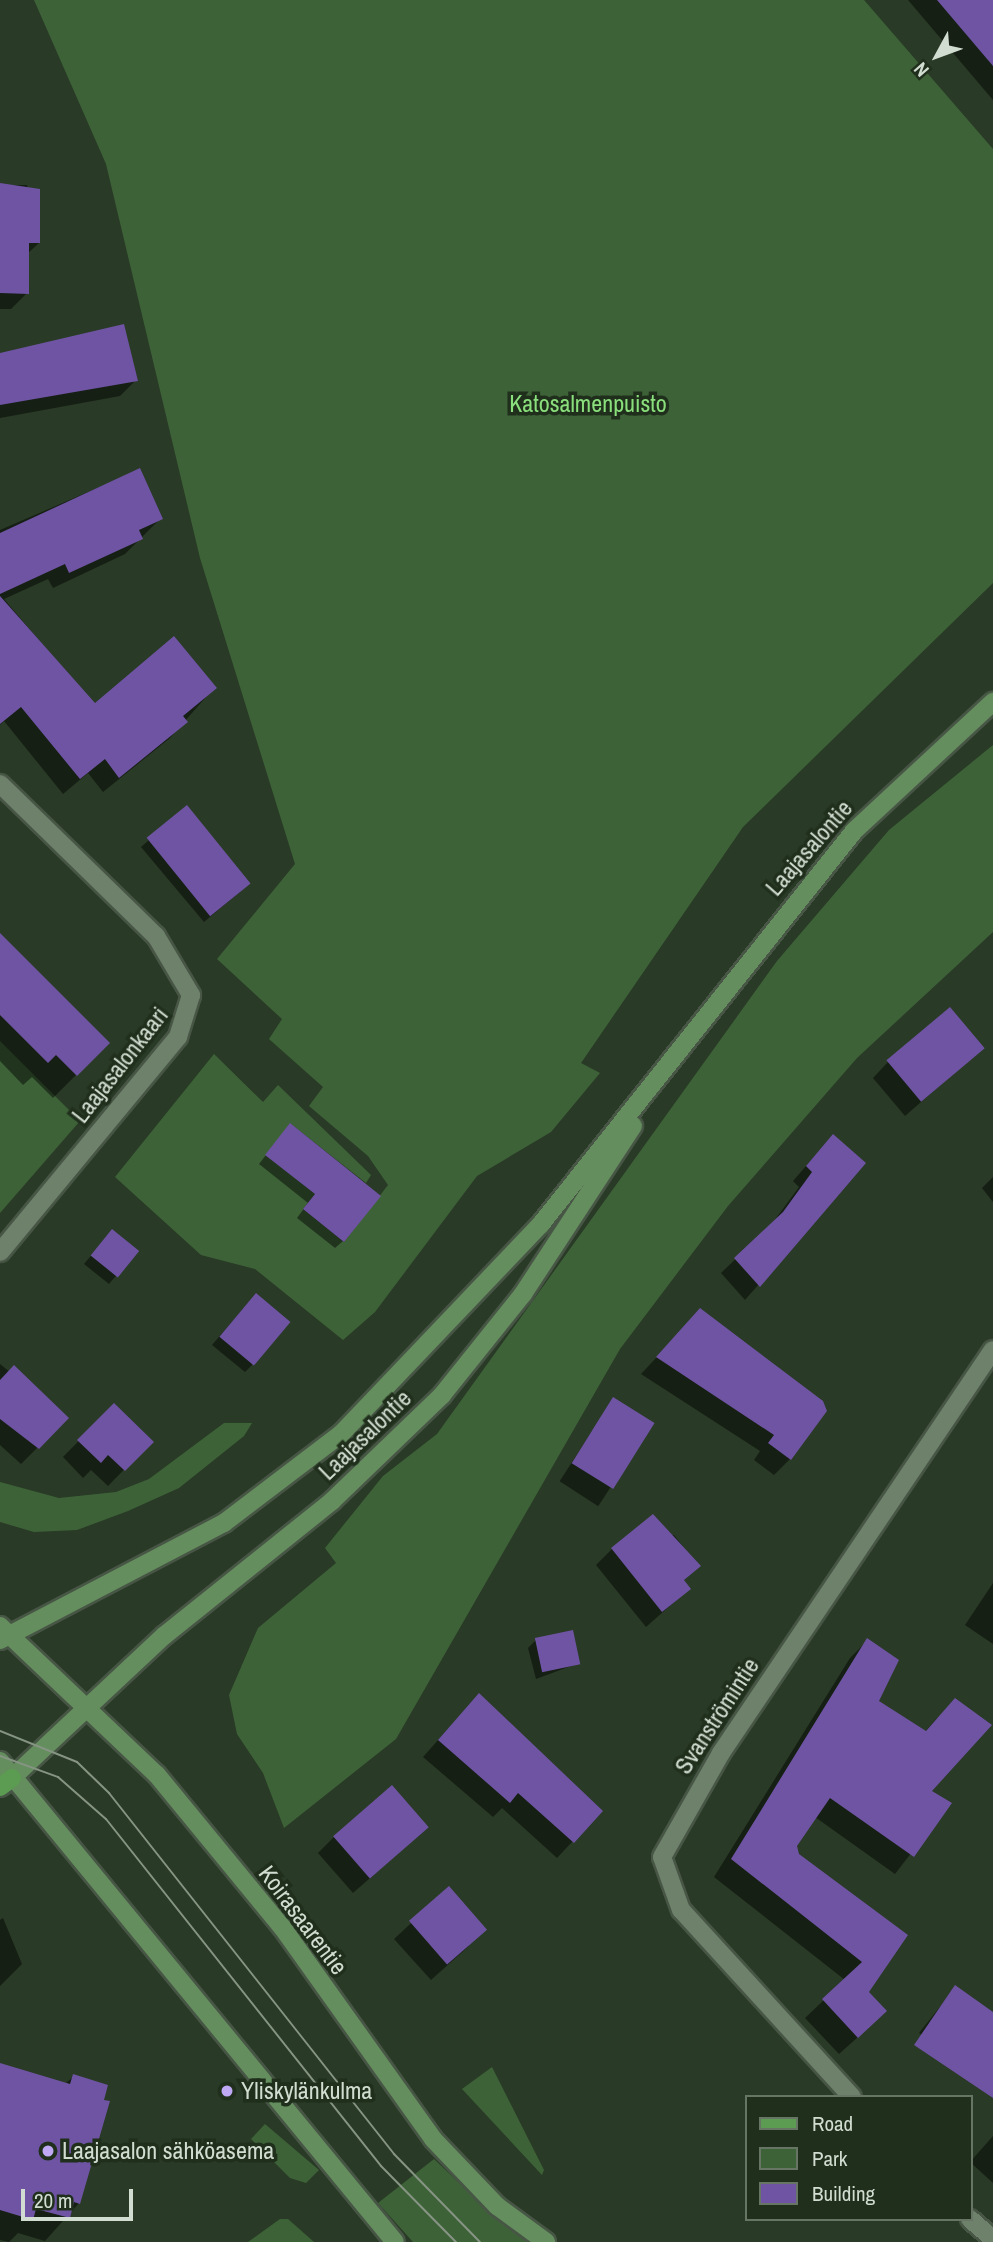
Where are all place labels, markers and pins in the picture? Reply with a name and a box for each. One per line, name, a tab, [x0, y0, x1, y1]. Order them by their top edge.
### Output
place label: Yliskylänkulma	[241, 2077, 372, 2105]
marker: Yliskylänkulma	[219, 2083, 235, 2099]
place label: Laajasalon sähköasema	[62, 2137, 274, 2165]
marker: Laajasalon sähköasema	[40, 2143, 56, 2159]

